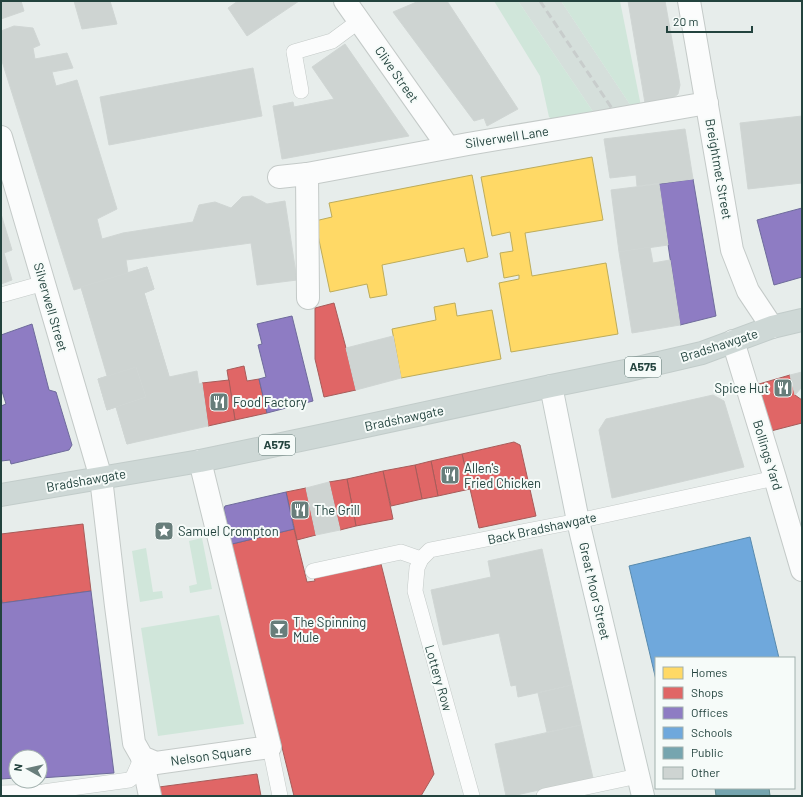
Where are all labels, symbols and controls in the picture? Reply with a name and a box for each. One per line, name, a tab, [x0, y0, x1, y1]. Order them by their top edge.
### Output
scale bar	[667, 8, 752, 34]
text: 20 m	[673, 14, 699, 28]
street label: Clive Street	[372, 43, 422, 105]
street label: Breightmet Street	[702, 117, 736, 221]
street label: Silverwell Lane	[464, 122, 550, 152]
street label: Silverwell Street	[31, 261, 71, 353]
street label: Bradshawgate	[678, 325, 760, 365]
road number: A575	[625, 357, 661, 377]
restaurant icon: Spice Hut	[772, 377, 794, 399]
place label: Spice Hut	[714, 380, 769, 396]
restaurant icon: Food Factory	[208, 391, 230, 413]
place label: Food Factory	[233, 394, 307, 410]
street label: Bradshawgate	[363, 402, 445, 434]
street label: Bollings Yard	[750, 418, 786, 492]
road number: A575	[259, 435, 295, 455]
place label: Allen's Fried Chicken	[464, 460, 541, 491]
restaurant icon: Allen's Fried Chicken	[439, 464, 461, 486]
street label: Bradshawgate	[45, 465, 127, 495]
restaurant icon: The Grill	[289, 499, 311, 521]
place label: The Grill	[314, 502, 360, 518]
street label: Back Bradshawgate	[486, 509, 598, 547]
place icon: Samuel Crompton	[153, 520, 175, 542]
place label: Samuel Crompton	[178, 523, 279, 539]
street label: Great Moor Street	[576, 541, 614, 641]
place label: The Spinning Mule	[293, 614, 366, 645]
bar icon: The Spinning Mule	[268, 618, 290, 640]
street label: Lottery Row	[422, 643, 456, 713]
legend	[655, 657, 795, 789]
text: Homes	[691, 665, 728, 679]
text: Shops	[691, 685, 724, 699]
text: Offices	[691, 705, 728, 719]
text: Schools	[691, 725, 732, 739]
street label: Nelson Square	[169, 741, 253, 769]
text: Public	[691, 745, 723, 759]
north arrow	[8, 749, 48, 789]
text: N	[11, 763, 25, 772]
text: Other	[691, 765, 721, 779]

